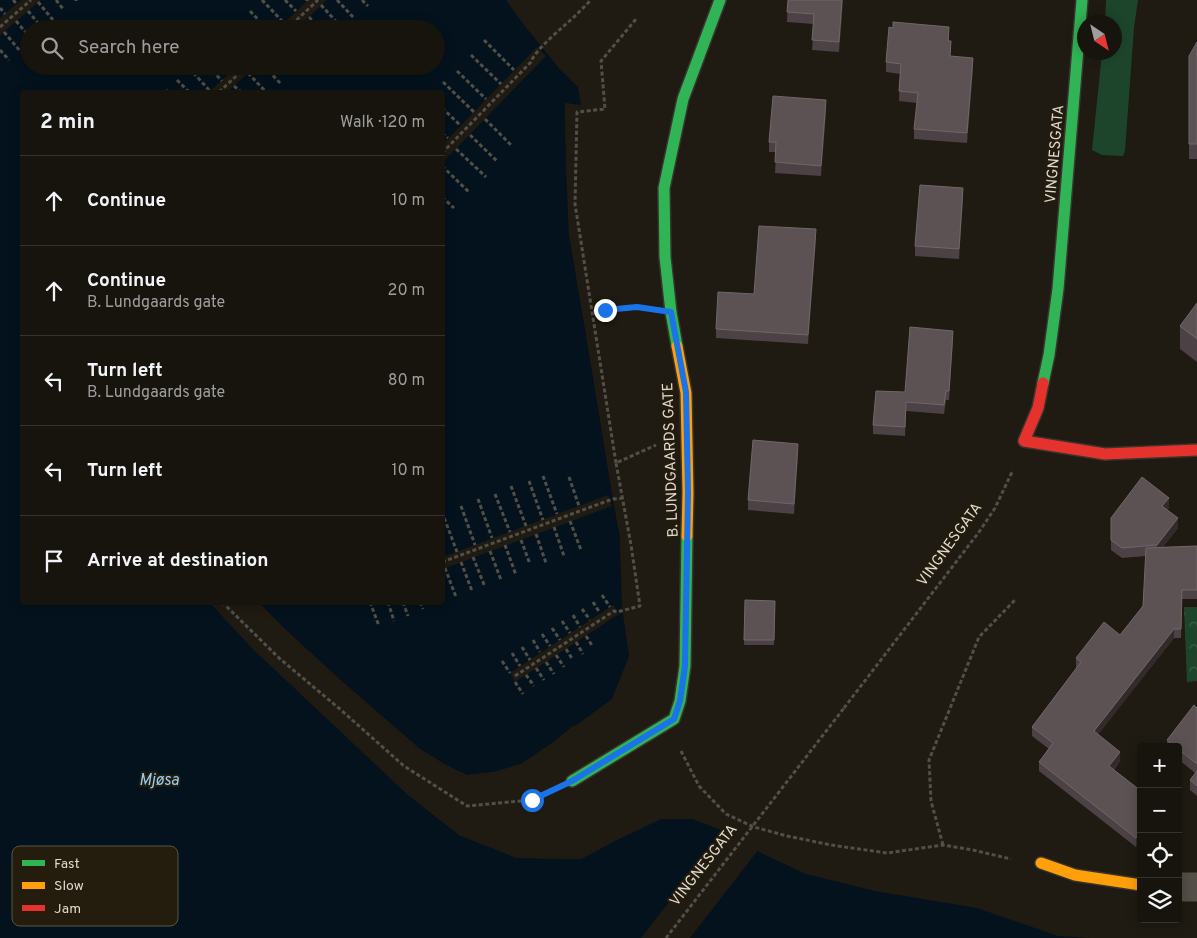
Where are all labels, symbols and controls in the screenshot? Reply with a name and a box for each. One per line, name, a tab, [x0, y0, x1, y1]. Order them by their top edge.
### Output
north arrow	[1077, 15, 1122, 60]
search box	[20, 20, 445, 75]
icon: search	[38, 34, 66, 62]
text: Search here	[78, 36, 180, 60]
street label: VINGNESGATA	[1042, 104, 1069, 204]
text: 2 min	[40, 109, 95, 136]
text: Walk · 120 m	[340, 113, 425, 133]
icon: ahead	[40, 187, 68, 215]
text: Continue	[87, 189, 166, 213]
text: 10 m	[391, 191, 425, 211]
text: Continue	[87, 269, 166, 293]
icon: ahead	[40, 277, 68, 305]
text: 20 m	[388, 281, 425, 301]
text: B. Lundgaards gate	[87, 293, 225, 313]
route end	[594, 299, 617, 322]
text: Turn left	[87, 359, 163, 383]
icon: left	[40, 367, 68, 395]
text: 80 m	[388, 371, 425, 391]
street label: B. LUNDGAARDS GATE	[659, 382, 684, 538]
text: B. Lundgaards gate	[87, 383, 225, 403]
icon: left	[40, 457, 68, 485]
text: Turn left	[87, 459, 163, 483]
text: 10 m	[391, 461, 425, 481]
street label: VINGNESGATA	[913, 499, 987, 590]
icon: arrive	[40, 547, 68, 575]
text: Arrive at destination	[87, 549, 268, 573]
map controls	[1137, 743, 1182, 923]
button: +	[1137, 743, 1182, 788]
water label: Mjøsa	[139, 771, 180, 791]
button: −	[1137, 788, 1182, 833]
route start	[521, 789, 544, 812]
street label: VINGNESGATA	[666, 821, 742, 911]
button: locate	[1137, 833, 1182, 878]
legend	[12, 846, 178, 926]
text: Fast	[54, 856, 80, 873]
text: Slow	[54, 878, 84, 895]
button: layers	[1137, 878, 1182, 923]
text: Jam	[54, 901, 81, 918]

